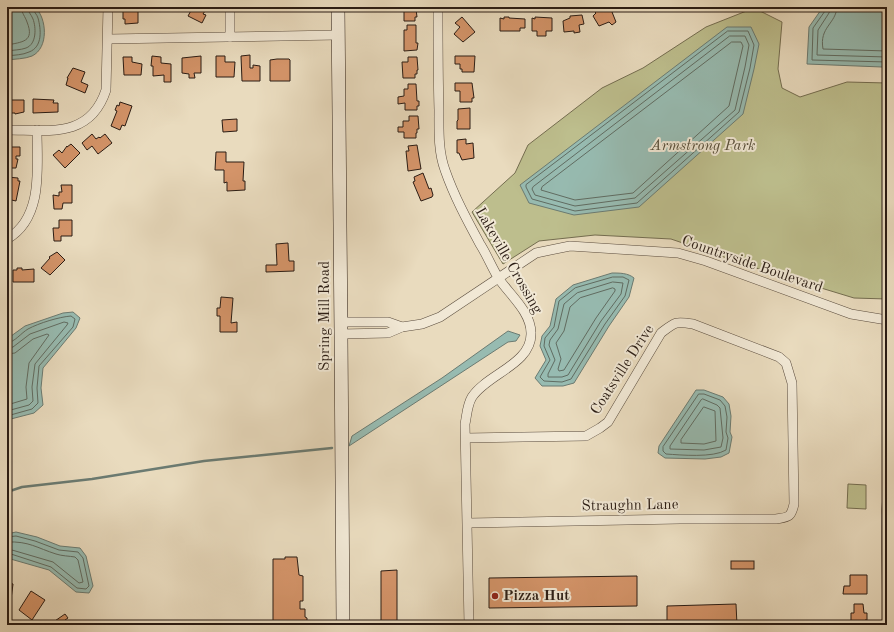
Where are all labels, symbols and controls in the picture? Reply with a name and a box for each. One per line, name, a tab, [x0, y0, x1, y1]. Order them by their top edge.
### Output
park label: Armstrong Park	[650, 139, 755, 154]
street label: Lakeville Crossing	[471, 205, 545, 317]
street label: Countryside Boulevard	[680, 234, 825, 296]
street label: Spring Mill Road	[318, 261, 333, 371]
street label: Coatsville Drive	[588, 322, 658, 418]
street label: Straughn Lane	[581, 498, 679, 514]
place label: Pizza Hut	[503, 589, 570, 604]
marker: Pizza Hut	[490, 591, 500, 601]

